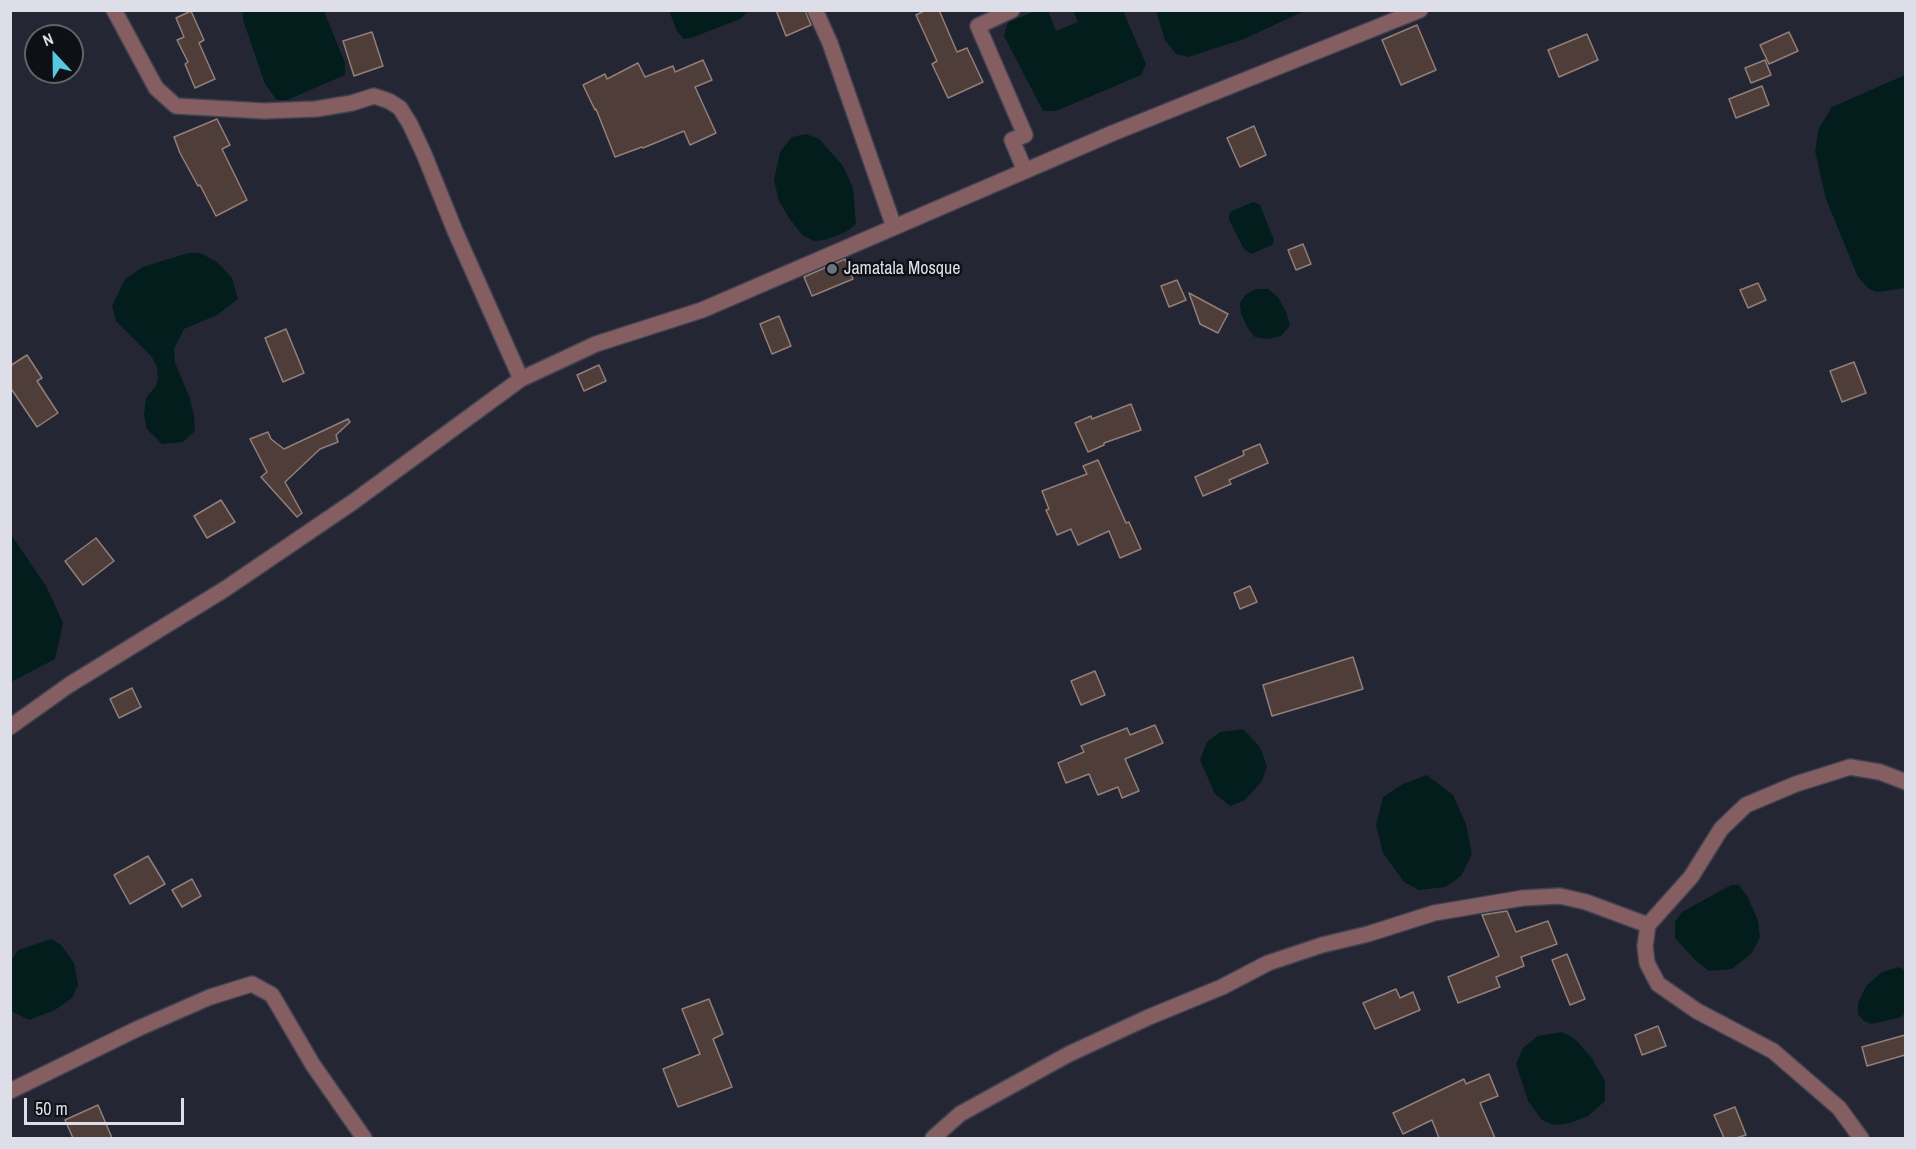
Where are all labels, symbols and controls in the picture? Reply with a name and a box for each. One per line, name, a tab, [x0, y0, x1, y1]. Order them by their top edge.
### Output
north arrow	[24, 24, 84, 84]
text: N	[39, 27, 57, 51]
place label: Jamatala Mosque	[844, 258, 960, 280]
marker: Jamatala Mosque	[825, 262, 839, 276]
scale bar	[27, 1086, 188, 1124]
text: 50 m	[35, 1096, 68, 1121]

